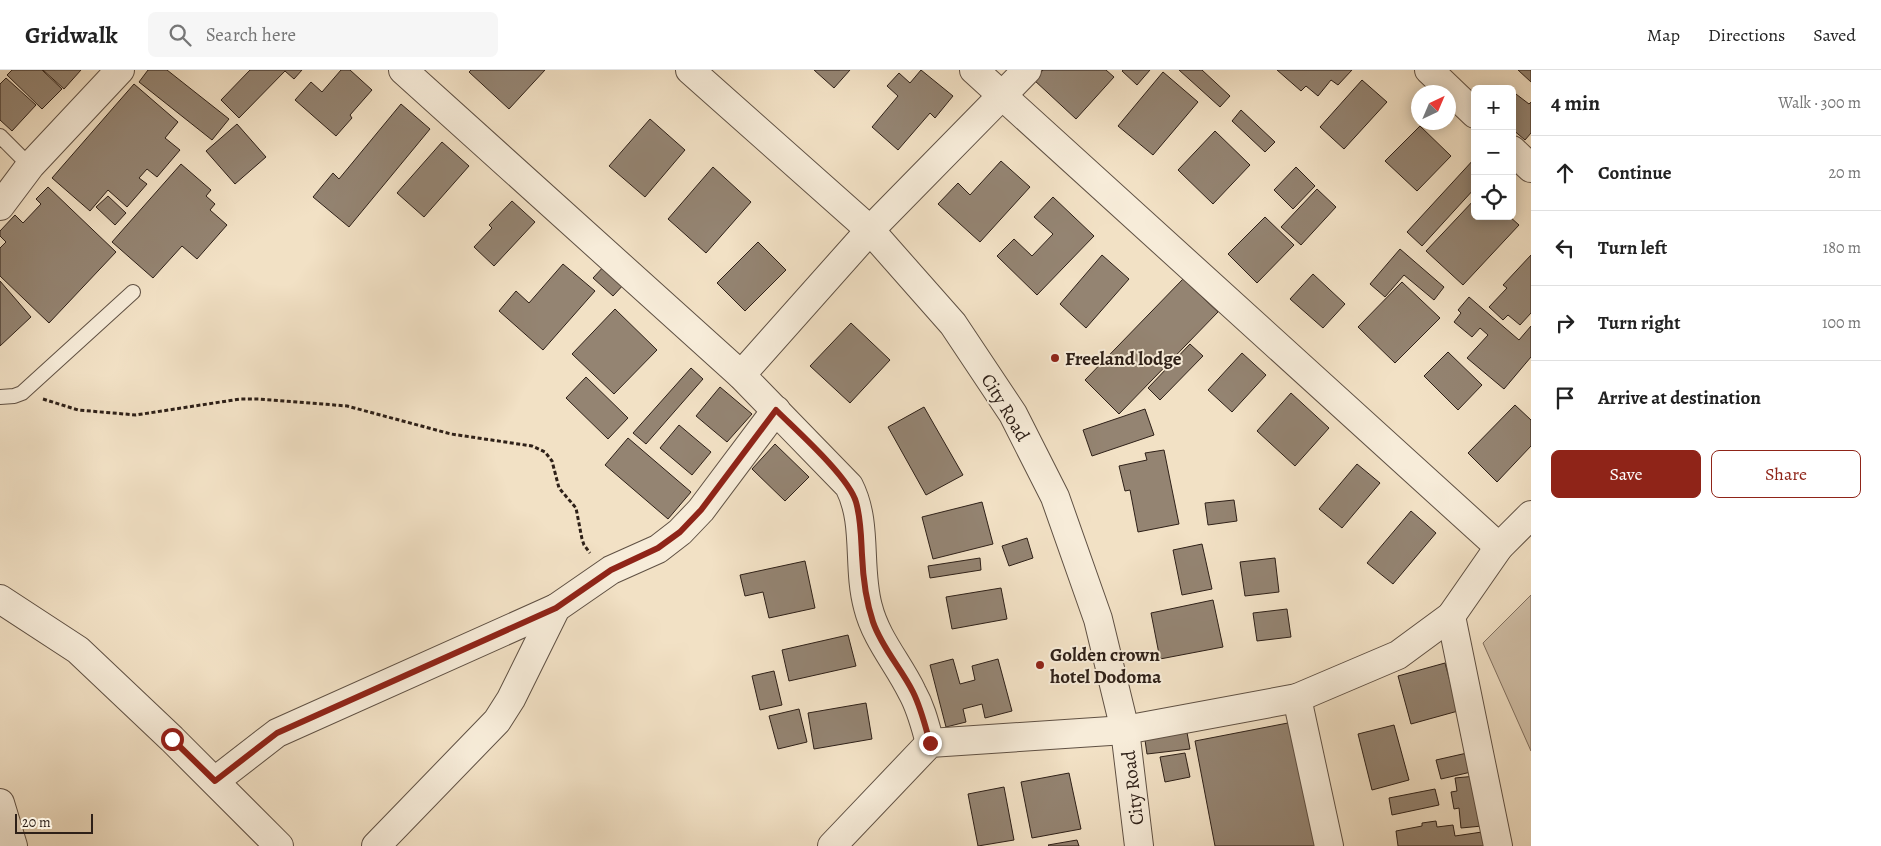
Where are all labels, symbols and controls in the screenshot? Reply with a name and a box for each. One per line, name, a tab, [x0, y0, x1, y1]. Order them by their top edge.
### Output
search box	[148, 12, 498, 57]
text: Gridwalk	[25, 19, 118, 51]
icon: search	[166, 21, 194, 49]
text: Search here	[206, 22, 296, 48]
text: Map	[1647, 23, 1680, 47]
text: Directions	[1708, 23, 1785, 47]
text: Saved	[1813, 23, 1856, 47]
north arrow	[1411, 85, 1456, 130]
map controls	[1471, 85, 1516, 220]
button: +	[1471, 85, 1516, 130]
text: 4 min	[1551, 89, 1600, 117]
text: Walk · 300 m	[1778, 92, 1861, 114]
button: −	[1471, 130, 1516, 175]
icon: ahead	[1551, 159, 1579, 187]
text: Continue	[1598, 160, 1672, 186]
text: 20 m	[1828, 162, 1861, 184]
button: locate	[1471, 175, 1516, 220]
icon: left	[1551, 234, 1579, 262]
text: Turn left	[1598, 235, 1667, 261]
text: 180 m	[1823, 237, 1861, 259]
icon: right	[1551, 309, 1579, 337]
text: Turn right	[1598, 310, 1680, 336]
text: 100 m	[1822, 312, 1861, 334]
place label: Freeland lodge	[1065, 346, 1182, 372]
marker: Freeland lodge	[1049, 352, 1061, 364]
street label: City Road	[975, 369, 1036, 447]
icon: arrive	[1551, 384, 1579, 412]
text: Arrive at destination	[1598, 385, 1761, 411]
button: Save	[1551, 450, 1701, 498]
button: Share	[1711, 450, 1861, 498]
place label: Golden crown hotel Dodoma	[1050, 642, 1162, 690]
marker: Golden crown hotel Dodoma	[1034, 659, 1046, 671]
route start	[161, 728, 184, 751]
route end	[919, 732, 942, 755]
street label: City Road	[1115, 748, 1150, 827]
scale bar	[15, 811, 92, 834]
text: 20 m	[22, 813, 51, 832]

